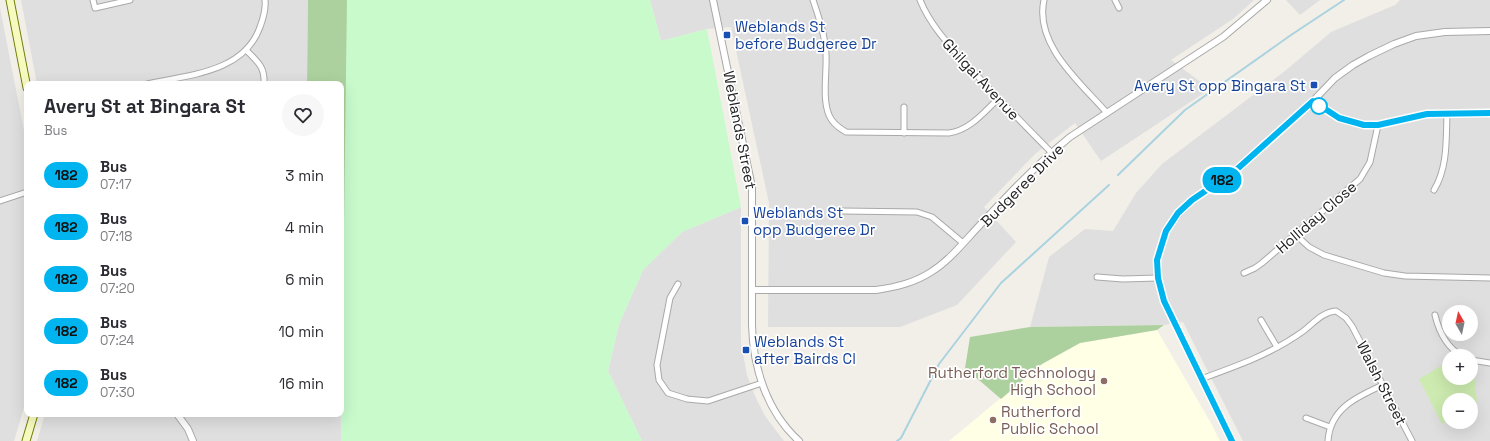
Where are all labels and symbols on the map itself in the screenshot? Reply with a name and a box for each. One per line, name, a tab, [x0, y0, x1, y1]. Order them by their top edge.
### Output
place label: Weblands St before Budgeree Dr	[735, 17, 877, 53]
marker: Weblands St before Budgeree Dr	[722, 30, 732, 40]
street label: Ghilgai Avenue	[938, 34, 1024, 124]
street label: Weblands Street	[719, 69, 761, 191]
place label: Avery St opp Bingara St	[1134, 76, 1306, 95]
marker: Avery St opp Bingara St	[1309, 80, 1319, 90]
unlabelled marker	[1310, 97, 1328, 115]
street label: Budgeree Drive	[976, 139, 1068, 231]
line badge: 182	[1199, 167, 1245, 193]
street label: Holliday Close	[1272, 177, 1360, 257]
place label: Weblands St opp Budgeree Dr	[753, 203, 876, 239]
marker: Weblands St opp Budgeree Dr	[740, 216, 750, 226]
north arrow	[1442, 305, 1478, 341]
place label: Weblands St after Bairds Cl	[754, 332, 856, 368]
street label: Walsh Street	[1353, 338, 1411, 428]
marker: Weblands St after Bairds Cl	[741, 345, 751, 355]
place label: Rutherford Technology High School	[928, 363, 1096, 399]
marker: Rutherford Technology High School	[1099, 376, 1109, 386]
place label: Rutherford Public School	[1001, 402, 1099, 438]
marker: Rutherford Public School	[988, 415, 998, 425]

